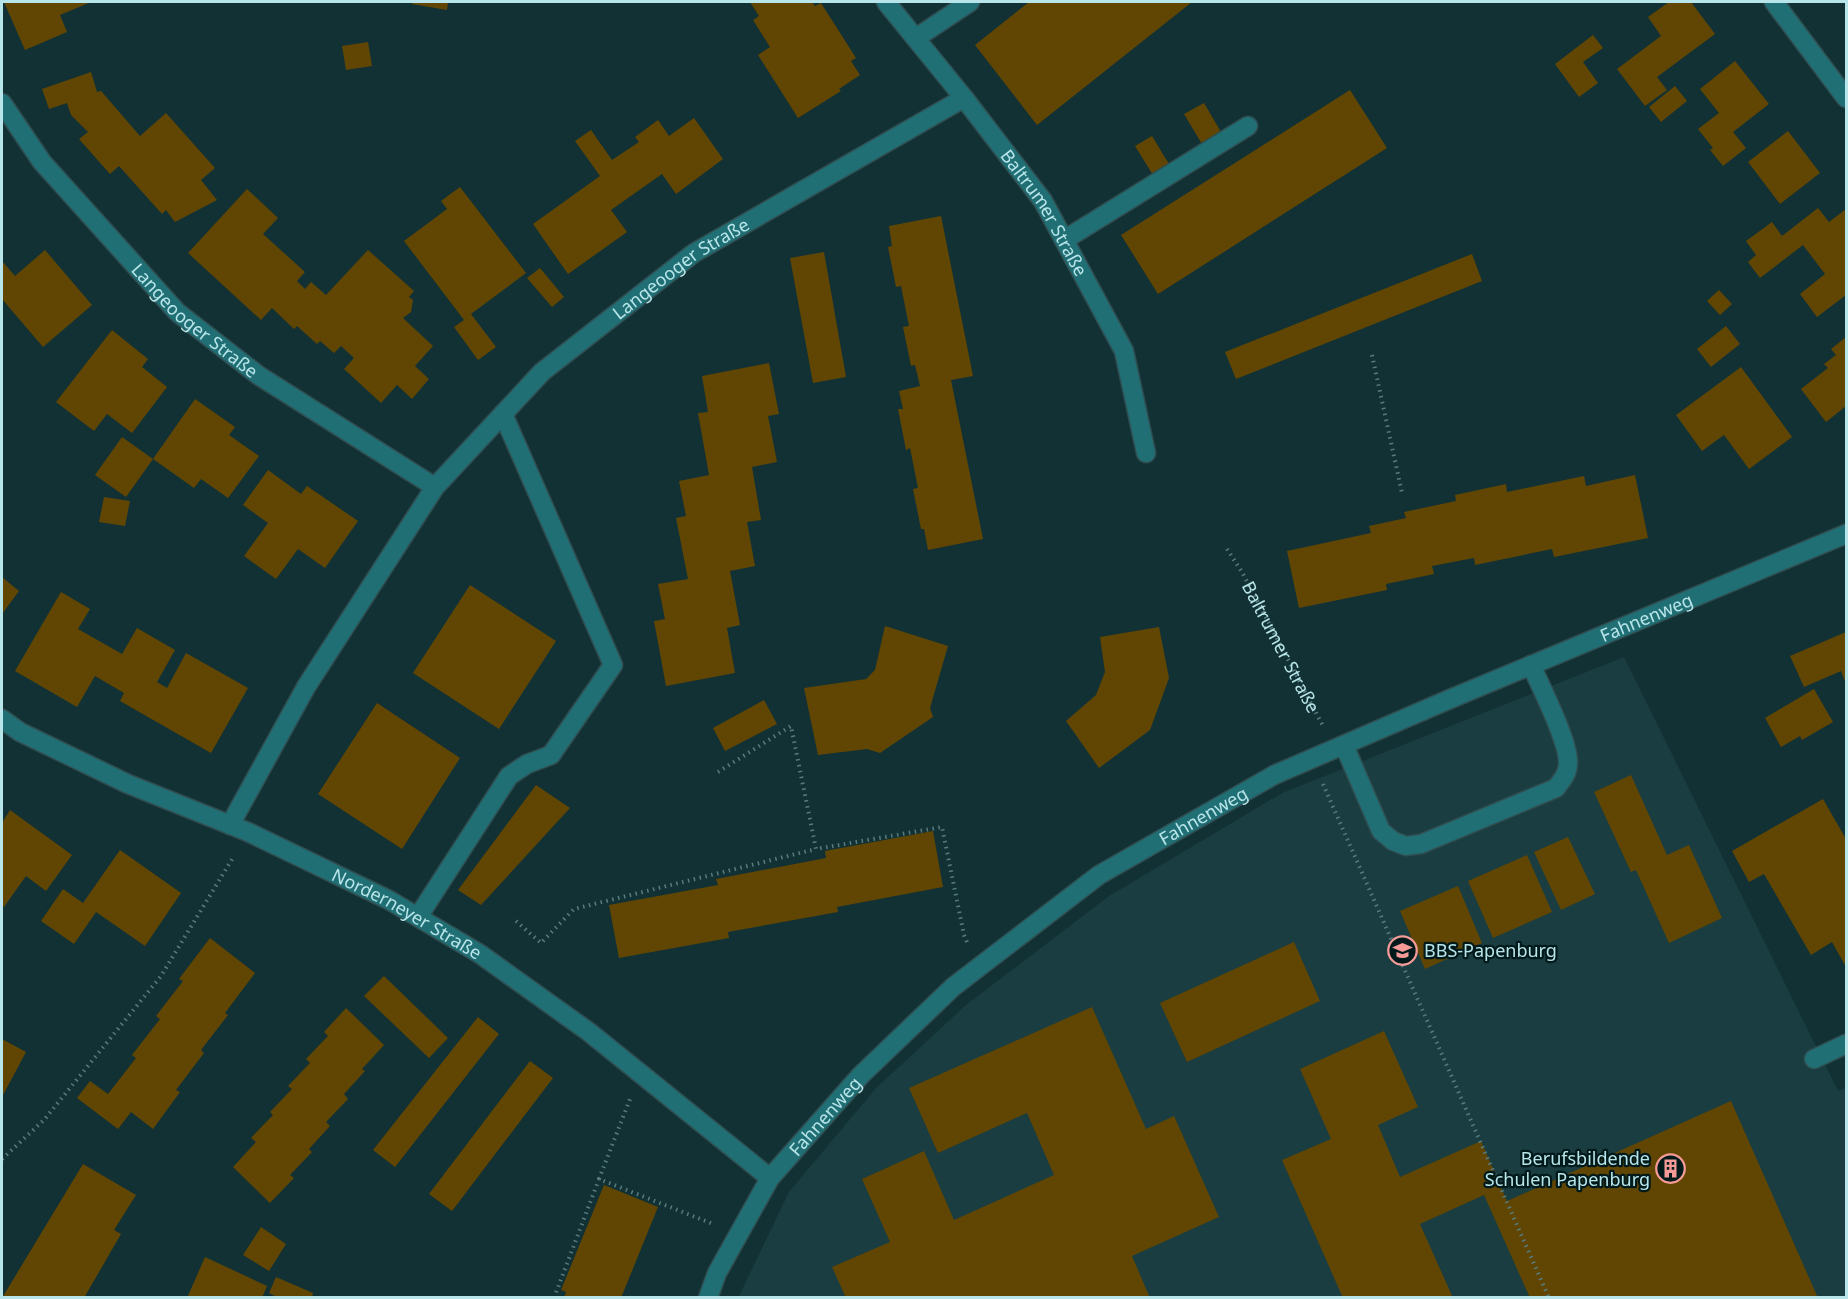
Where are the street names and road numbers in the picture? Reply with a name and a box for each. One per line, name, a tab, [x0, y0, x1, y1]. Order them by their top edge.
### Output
street label: Baltrumer Straße	[996, 144, 1093, 280]
street label: Langeooger Straße	[607, 212, 753, 325]
street label: Langeooger Straße	[127, 258, 263, 383]
street label: Baltrumer Straße	[1237, 577, 1326, 717]
street label: Fahnenweg	[1596, 587, 1696, 647]
street label: Fahnenweg	[1154, 781, 1252, 850]
street label: Norderneyer Straße	[328, 862, 486, 964]
street label: Fahnenweg	[783, 1071, 866, 1161]

